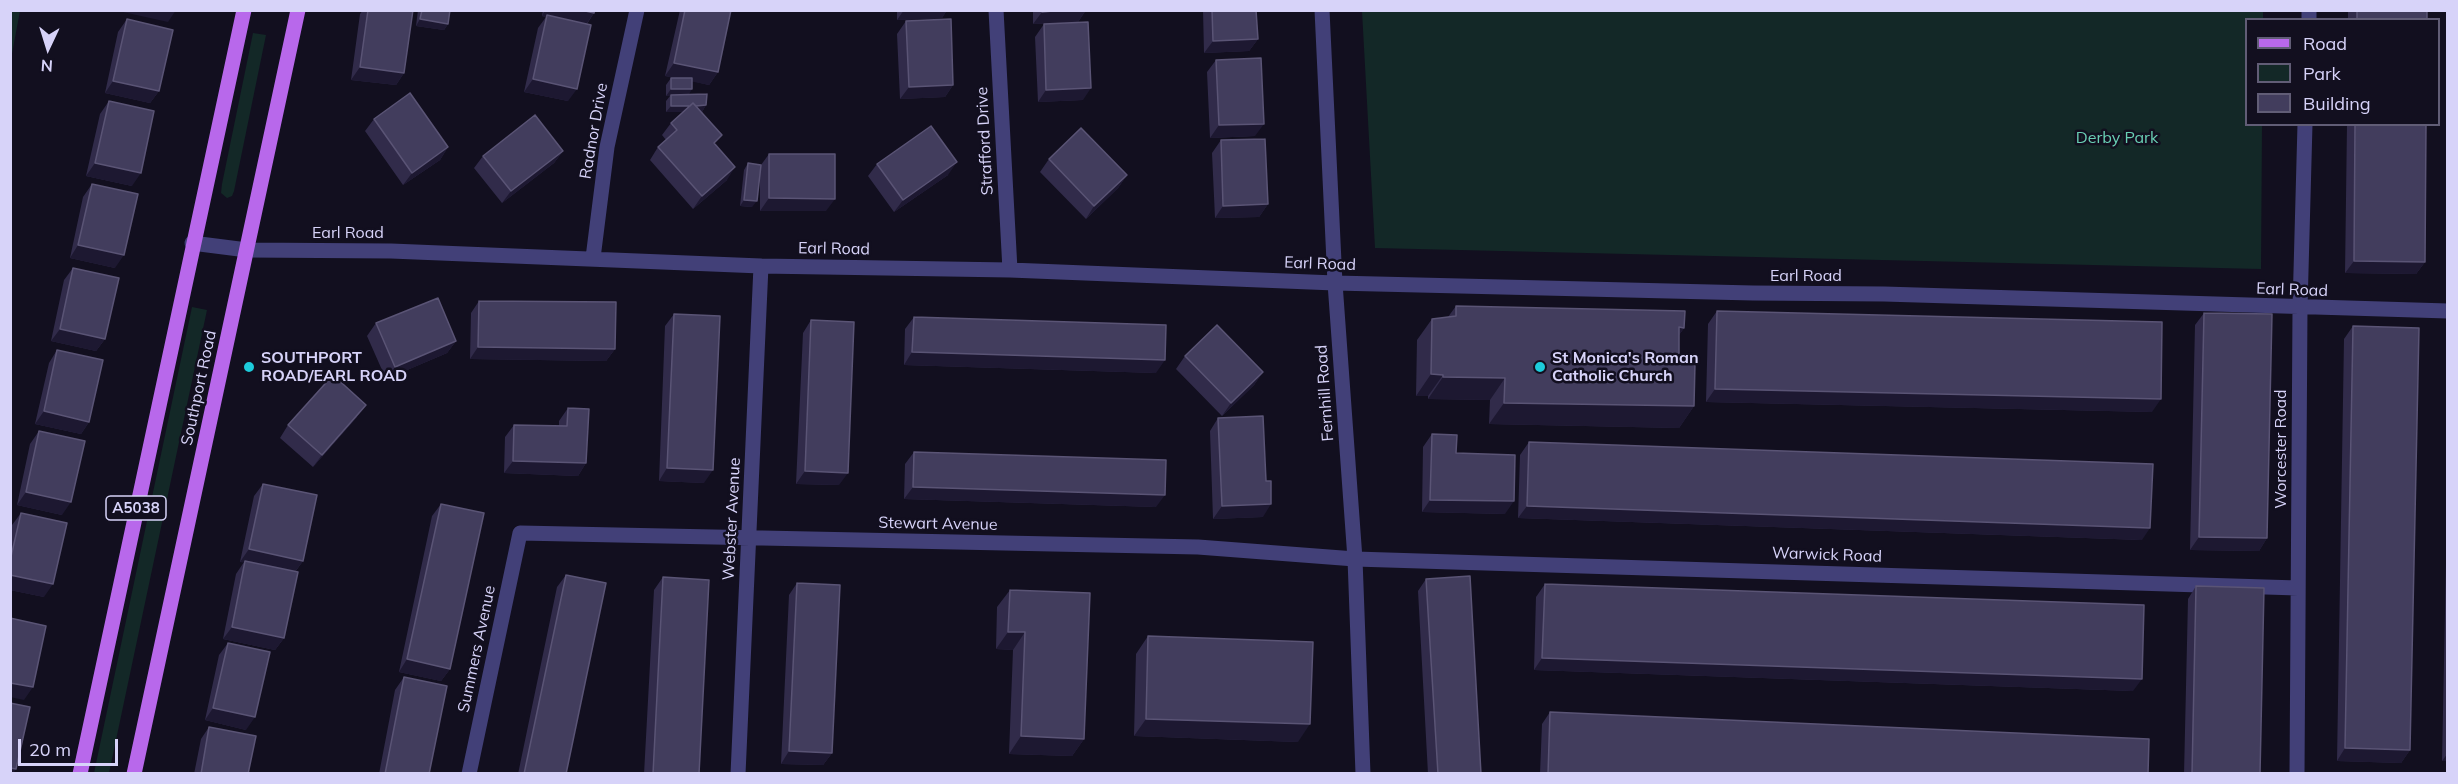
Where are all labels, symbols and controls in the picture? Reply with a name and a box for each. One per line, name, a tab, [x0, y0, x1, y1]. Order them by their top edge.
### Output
north arrow	[18, 18, 78, 78]
legend	[2245, 18, 2440, 126]
text: Road	[2303, 32, 2347, 55]
text: N	[40, 56, 53, 76]
text: Park	[2303, 62, 2341, 85]
street label: Radnor Drive	[576, 81, 612, 181]
street label: Strafford Drive	[973, 86, 997, 196]
text: Building	[2303, 92, 2371, 115]
park label: Derby Park	[2076, 128, 2158, 148]
street label: Earl Road	[312, 223, 384, 243]
street label: Earl Road	[798, 239, 870, 259]
street label: Earl Road	[1284, 253, 1356, 275]
street label: Earl Road	[1770, 266, 1842, 286]
street label: Earl Road	[2256, 279, 2328, 301]
street label: Southport Road	[177, 329, 221, 447]
street label: Fernhill Road	[1312, 344, 1338, 442]
place label: SOUTHPORT ROAD/EARL ROAD	[261, 348, 407, 386]
place label: St Monica's Roman Catholic Church	[1552, 348, 1699, 386]
marker: SOUTHPORT ROAD/EARL ROAD	[242, 360, 256, 374]
marker: St Monica's Roman Catholic Church	[1533, 360, 1547, 374]
street label: Worcester Road	[2271, 389, 2291, 509]
street label: Webster Avenue	[719, 457, 745, 581]
road number: A5038	[106, 496, 166, 520]
street label: Stewart Avenue	[878, 513, 998, 535]
street label: Warwick Road	[1772, 543, 1882, 567]
street label: Summers Avenue	[454, 584, 500, 714]
scale bar	[21, 727, 122, 765]
text: 20 m	[29, 738, 71, 761]

